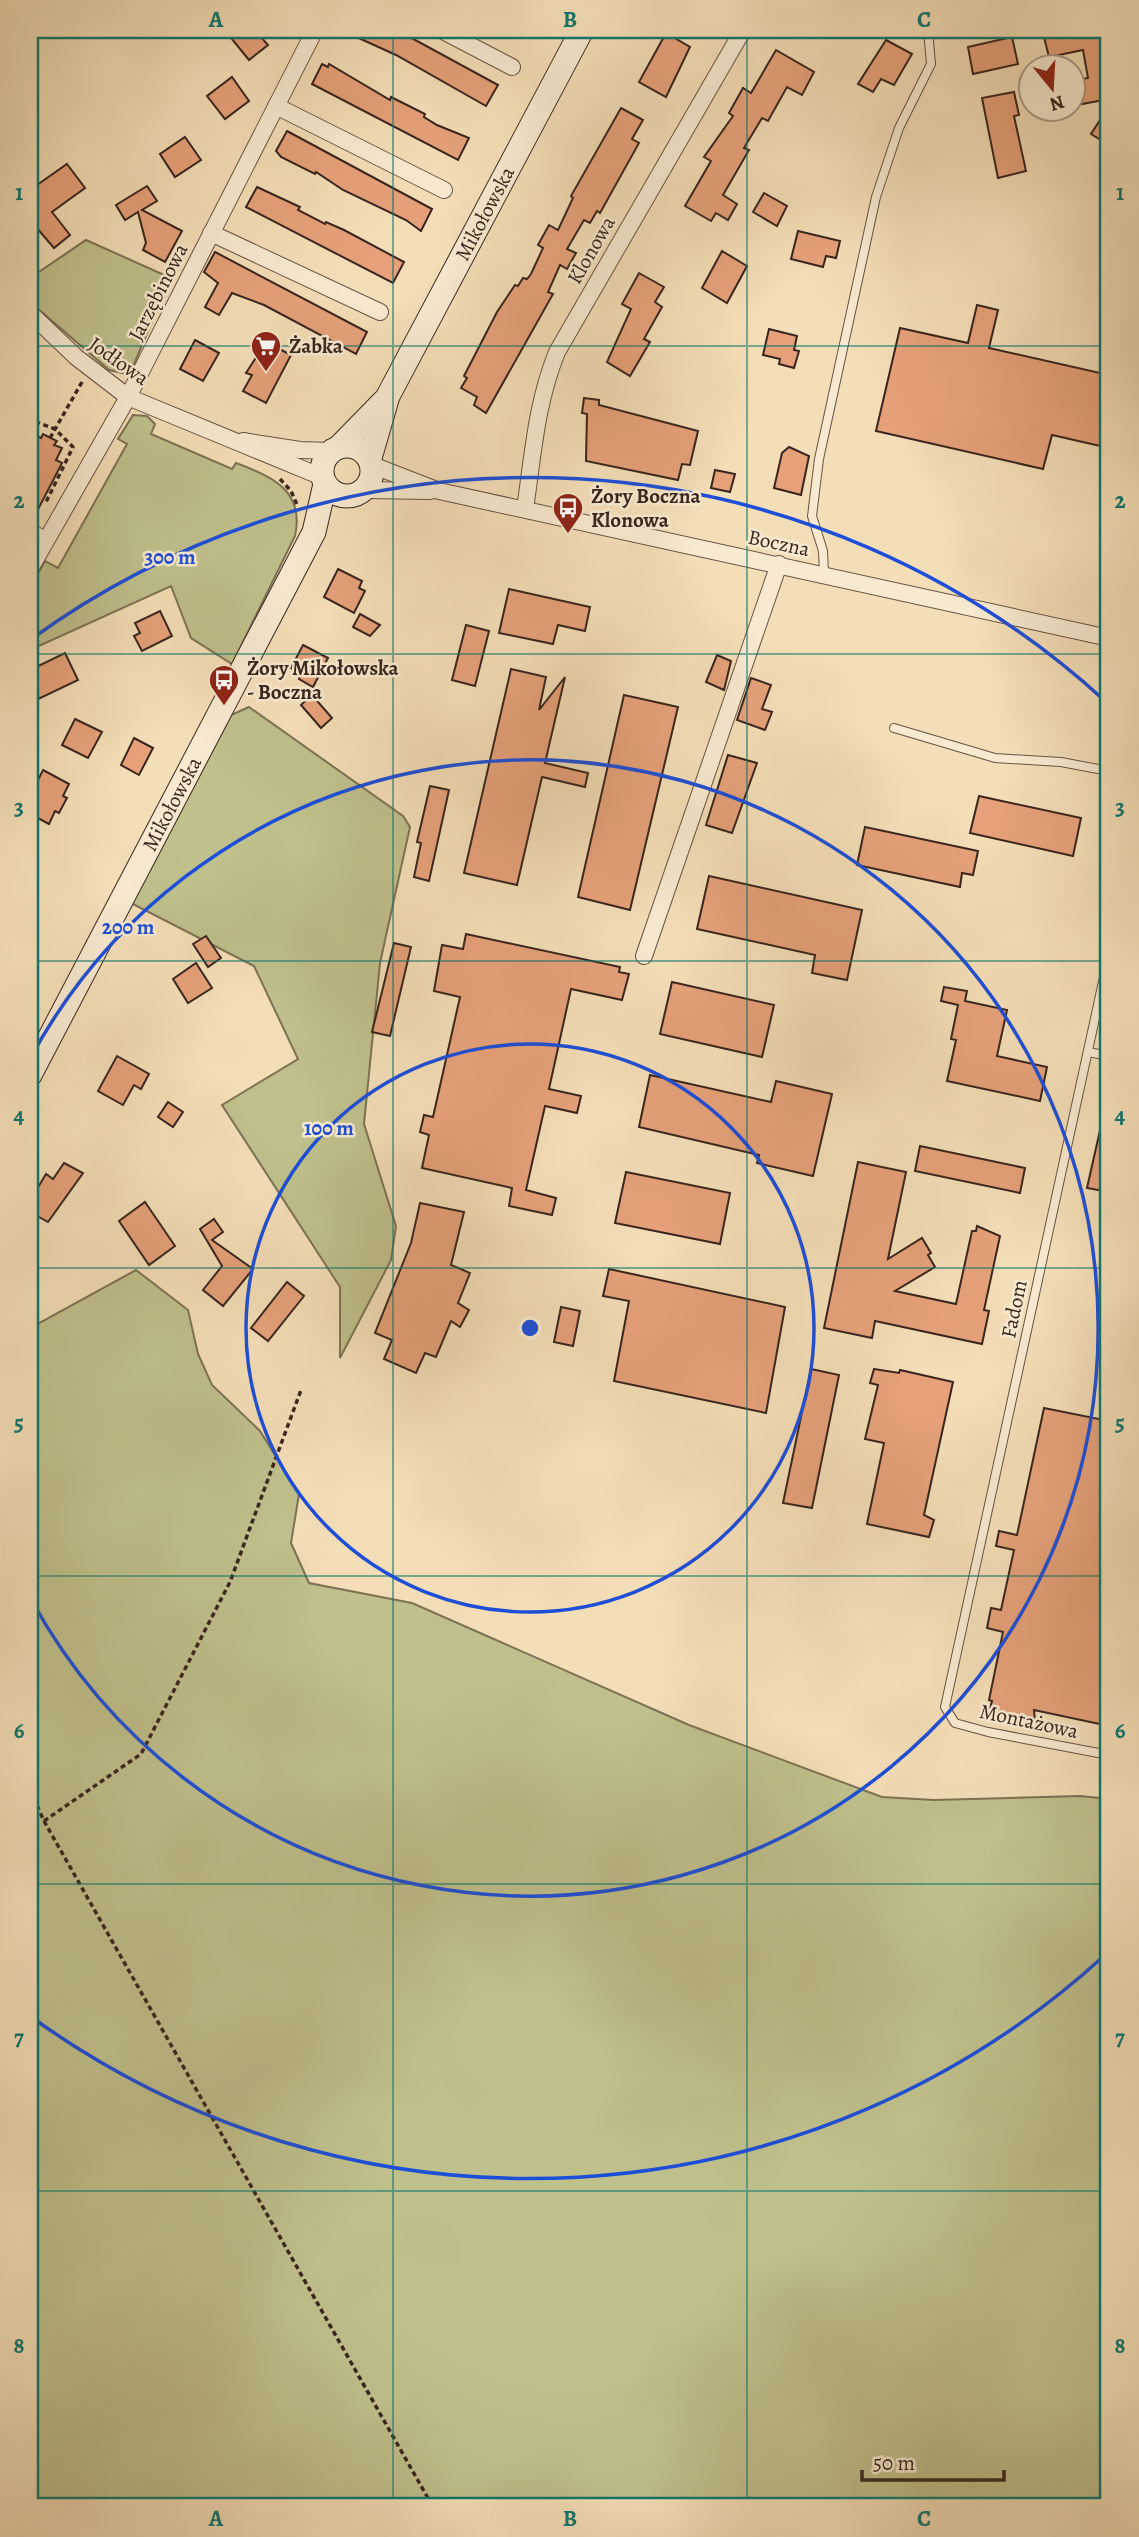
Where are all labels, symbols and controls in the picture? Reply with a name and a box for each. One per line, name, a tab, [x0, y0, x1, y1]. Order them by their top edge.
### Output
text: A	[208, 4, 224, 35]
text: B	[563, 4, 577, 35]
text: C	[917, 4, 931, 35]
north arrow	[1016, 52, 1086, 122]
text: N	[1046, 89, 1068, 118]
street label: Mikołowska	[448, 161, 521, 266]
text: 1	[15, 177, 23, 208]
text: 1	[1116, 177, 1124, 208]
street label: Klonowa	[560, 210, 622, 289]
street label: Jarzębinowa	[122, 238, 195, 345]
supermarket icon: Żabka	[249, 329, 283, 373]
street label: Jodłowa	[83, 330, 155, 392]
place label: Żabka	[289, 332, 344, 360]
place label: Żory Boczna Klonowa	[591, 482, 701, 534]
text: 2	[13, 485, 25, 516]
text: 2	[1114, 485, 1126, 516]
bus stop icon: Żory Boczna Klonowa	[551, 491, 585, 535]
street label: Boczna	[745, 523, 813, 563]
text: 300 m	[144, 543, 196, 571]
place label: Żory Mikołowska - Boczna	[247, 654, 400, 706]
bus stop icon: Żory Mikołowska - Boczna	[207, 663, 241, 707]
street label: Mikołowska	[136, 752, 208, 856]
text: 3	[14, 792, 24, 823]
text: 3	[1115, 792, 1125, 823]
text: 200 m	[102, 913, 155, 941]
text: 4	[14, 1100, 25, 1131]
text: 4	[1115, 1100, 1126, 1131]
text: 100 m	[304, 1114, 354, 1142]
street label: Fadom	[994, 1277, 1034, 1341]
centre of rings	[518, 1316, 542, 1340]
text: 5	[14, 1407, 24, 1438]
text: 5	[1115, 1407, 1125, 1438]
street label: Montażowa	[977, 1697, 1081, 1745]
text: 6	[14, 1715, 25, 1746]
text: 6	[1115, 1715, 1126, 1746]
text: 7	[14, 2022, 24, 2053]
text: 7	[1115, 2022, 1125, 2053]
text: 8	[13, 2330, 25, 2361]
text: 8	[1114, 2330, 1126, 2361]
scale bar	[862, 2439, 1004, 2483]
text: 50 m	[873, 2449, 915, 2477]
text: A	[208, 2503, 224, 2534]
text: B	[563, 2503, 577, 2534]
text: C	[917, 2503, 931, 2534]

